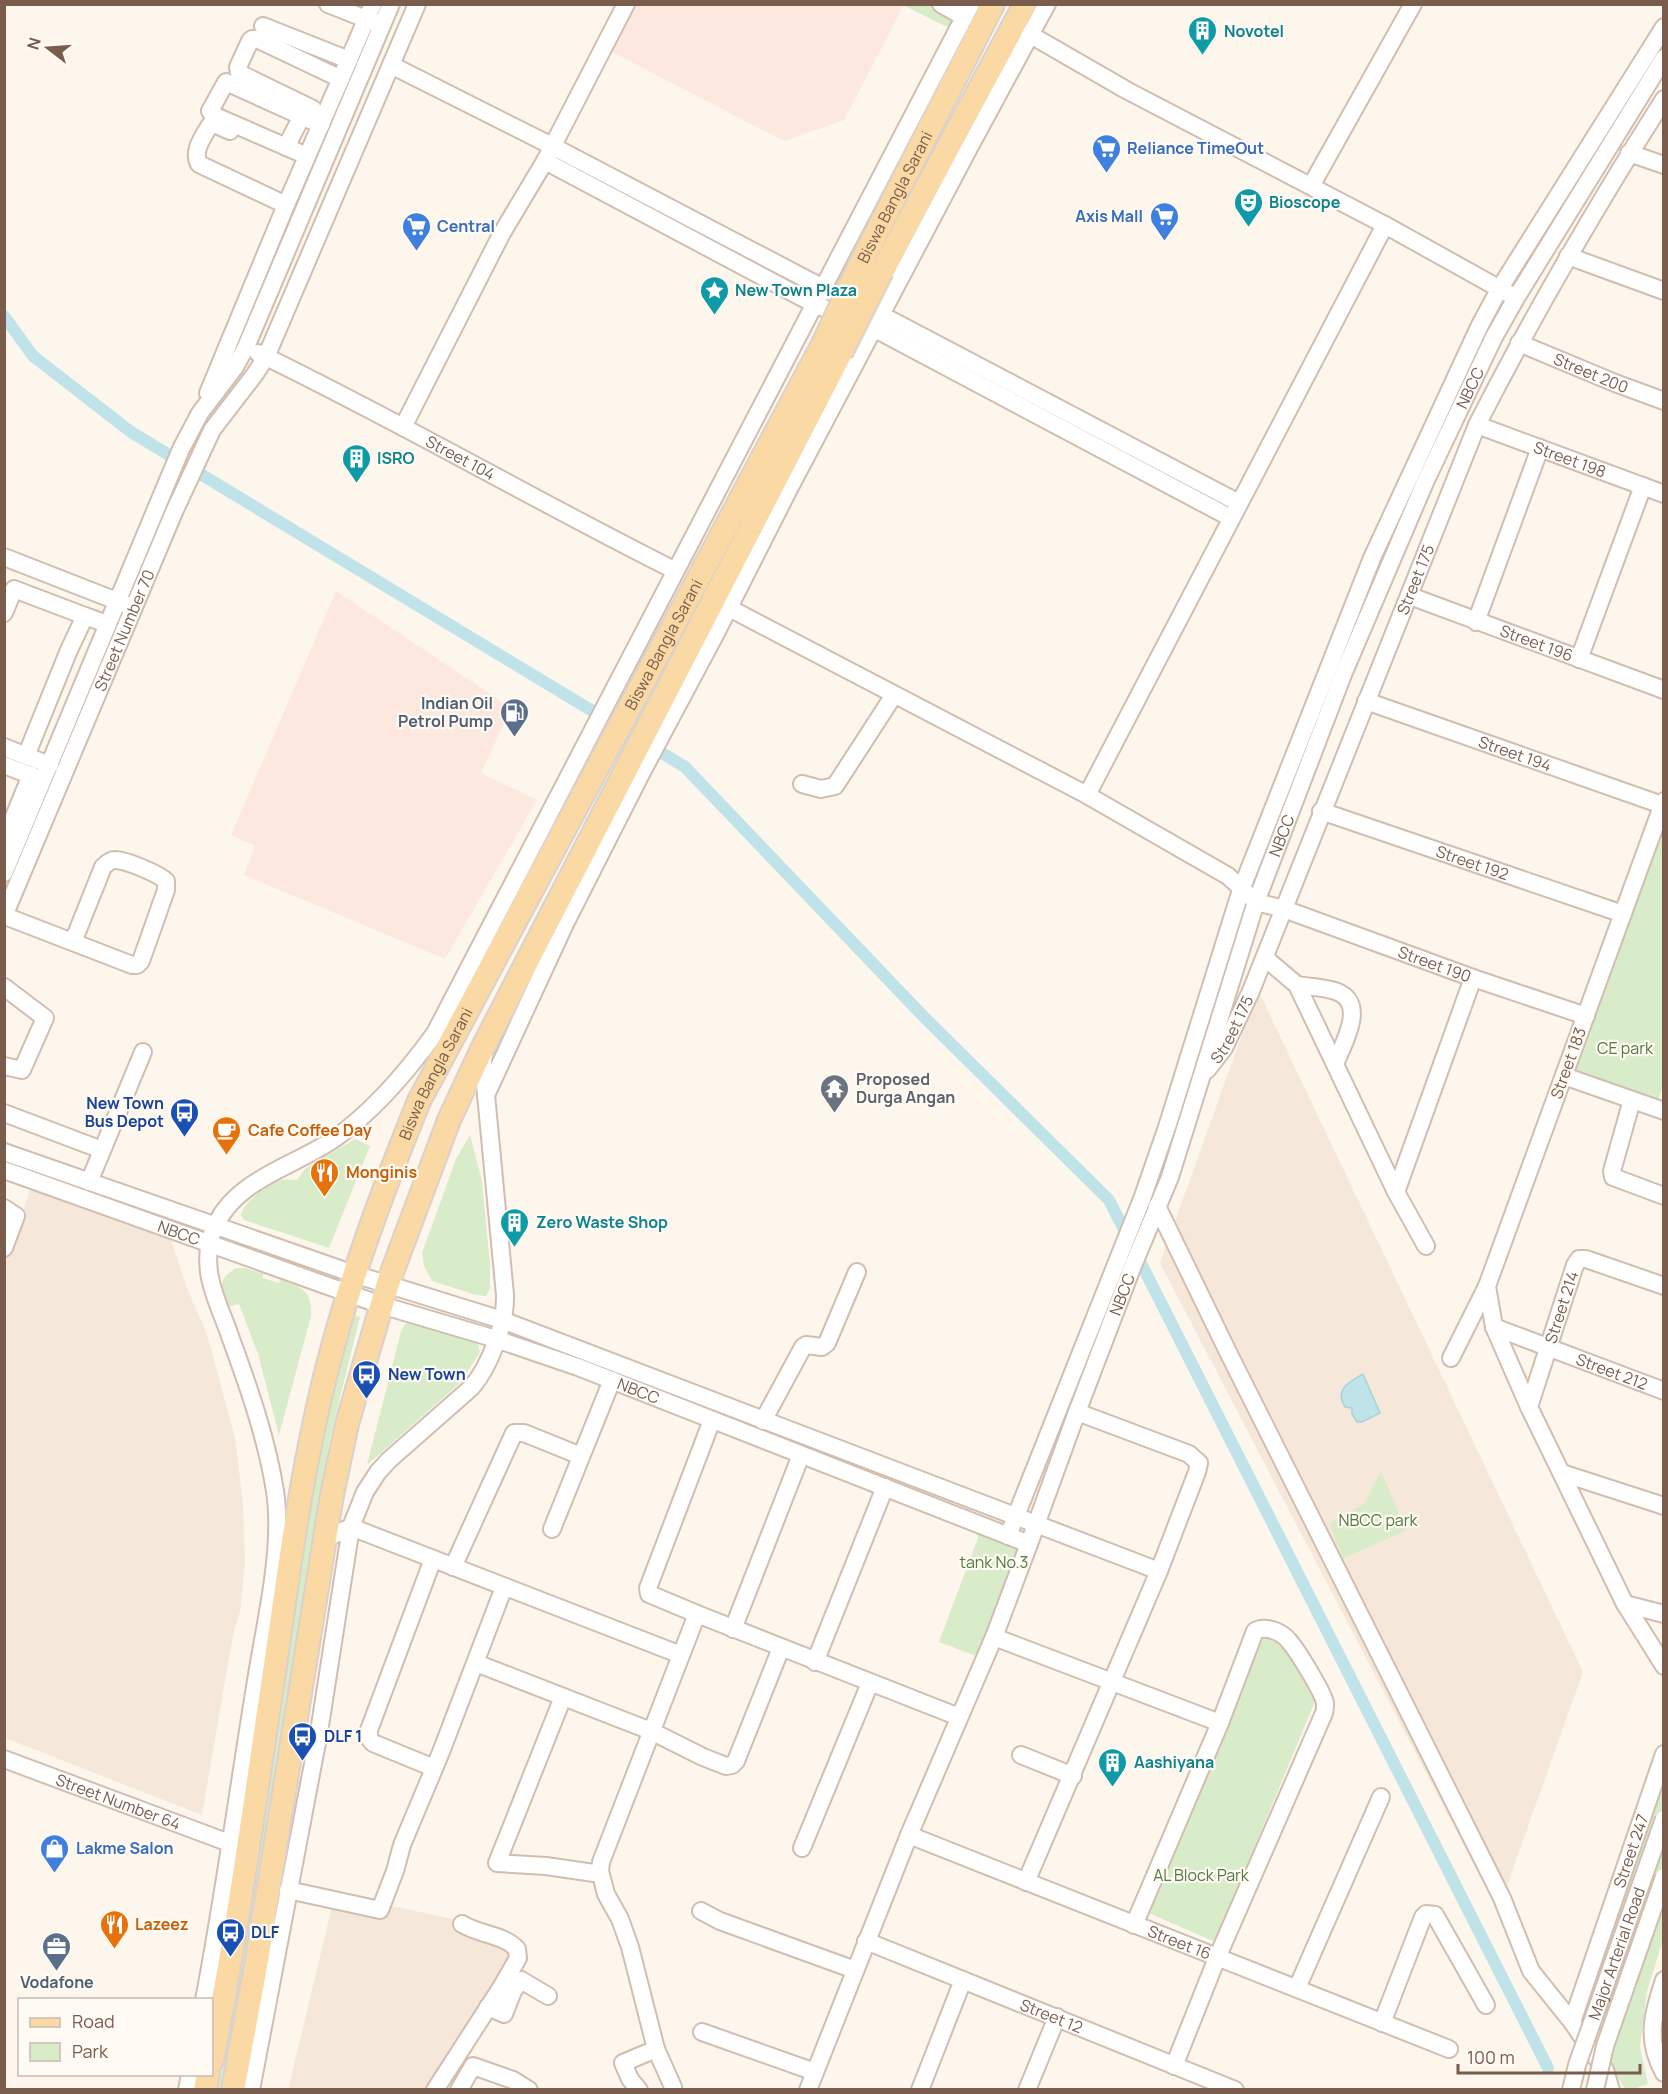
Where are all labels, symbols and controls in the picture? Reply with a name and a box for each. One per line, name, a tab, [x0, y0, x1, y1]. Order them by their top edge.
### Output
building icon: Novotel	[1187, 15, 1219, 57]
north arrow	[18, 18, 78, 78]
place label: Novotel	[1224, 20, 1284, 42]
text: N	[21, 35, 46, 52]
street label: Biswa Bangla Sarani	[852, 127, 937, 267]
supermarket icon: Reliance TimeOut	[1090, 132, 1122, 174]
place label: Reliance TimeOut	[1127, 137, 1264, 159]
theatre icon: Bioscope	[1232, 186, 1264, 228]
place label: Bioscope	[1269, 191, 1341, 213]
supermarket icon: Axis Mall	[1148, 200, 1180, 242]
place label: Axis Mall	[1075, 205, 1143, 227]
supermarket icon: Central	[400, 210, 432, 252]
place label: Central	[437, 215, 495, 237]
place icon: New Town Plaza	[698, 274, 730, 316]
place label: New Town Plaza	[735, 279, 857, 301]
street label: Street 200	[1550, 348, 1631, 398]
street label: NBCC	[1451, 363, 1489, 412]
street label: Street 104	[422, 430, 499, 485]
street label: Street 198	[1531, 436, 1609, 483]
building icon: ISRO	[340, 442, 372, 484]
place label: ISRO	[377, 447, 415, 469]
street label: Street 175	[1391, 541, 1439, 618]
street label: Street Number 70	[89, 566, 160, 694]
street label: Biswa Bangla Sarani	[619, 575, 707, 714]
street label: Street 196	[1497, 619, 1576, 666]
place label: Indian Oil Petrol Pump	[398, 692, 493, 732]
fuel station icon: Indian Oil Petrol Pump	[498, 696, 530, 738]
street label: Street 194	[1476, 730, 1555, 776]
street label: NBCC	[1263, 811, 1300, 860]
street label: Street 192	[1433, 840, 1512, 885]
street label: Street 190	[1395, 941, 1474, 987]
street label: Street 175	[1205, 992, 1258, 1068]
street label: Biswa Bangla Sarani	[394, 1004, 478, 1143]
street label: Street 183	[1545, 1024, 1591, 1102]
park label: CE park	[1597, 1037, 1654, 1059]
place label: Proposed Durga Angan	[856, 1068, 955, 1108]
temple icon: Proposed Durga Angan	[819, 1072, 851, 1114]
place label: New Town Bus Depot	[85, 1092, 164, 1132]
bus stop icon: New Town Bus Depot	[169, 1096, 201, 1138]
cafe icon: Cafe Coffee Day	[211, 1114, 243, 1156]
place label: Cafe Coffee Day	[248, 1119, 372, 1141]
restaurant icon: Monginis	[309, 1156, 341, 1198]
place label: Monginis	[346, 1161, 417, 1183]
building icon: Zero Waste Shop	[499, 1206, 531, 1248]
place label: Zero Waste Shop	[536, 1211, 668, 1233]
street label: NBCC	[155, 1215, 203, 1250]
street label: Street 214	[1539, 1268, 1583, 1346]
street label: NBCC	[1104, 1270, 1140, 1319]
street label: Street 212	[1573, 1348, 1651, 1395]
bus stop icon: New Town	[351, 1358, 383, 1400]
place label: New Town	[388, 1363, 466, 1385]
street label: NBCC	[614, 1373, 663, 1409]
park label: NBCC park	[1339, 1509, 1419, 1531]
park label: tank No.3	[960, 1551, 1028, 1573]
bus stop icon: DLF 1	[287, 1720, 319, 1762]
place label: DLF 1	[324, 1725, 362, 1747]
building icon: Aashiyana	[1097, 1746, 1129, 1788]
place label: Aashiyana	[1134, 1751, 1214, 1773]
street label: Street Number 64	[53, 1768, 184, 1835]
street label: Street 247	[1608, 1811, 1654, 1891]
shop icon: Lakme Salon	[39, 1832, 71, 1874]
place label: Lakme Salon	[76, 1837, 174, 1859]
park label: AL Block Park	[1153, 1864, 1250, 1886]
street label: Major Arterial Road	[1583, 1884, 1650, 2023]
restaurant icon: Lazeez	[98, 1908, 130, 1950]
place label: Lazeez	[135, 1913, 188, 1935]
bus stop icon: DLF	[214, 1916, 246, 1958]
street label: Street 16	[1145, 1920, 1214, 1965]
place label: DLF	[251, 1921, 280, 1943]
office icon: Vodafone	[41, 1930, 73, 1972]
place label: Vodafone	[20, 1971, 94, 1993]
street label: Street 12	[1017, 1993, 1086, 2038]
legend	[18, 1998, 213, 2076]
text: Road	[72, 2009, 115, 2033]
scale bar	[1458, 2037, 1640, 2075]
text: Park	[72, 2039, 109, 2063]
text: 100 m	[1467, 2045, 1515, 2069]

